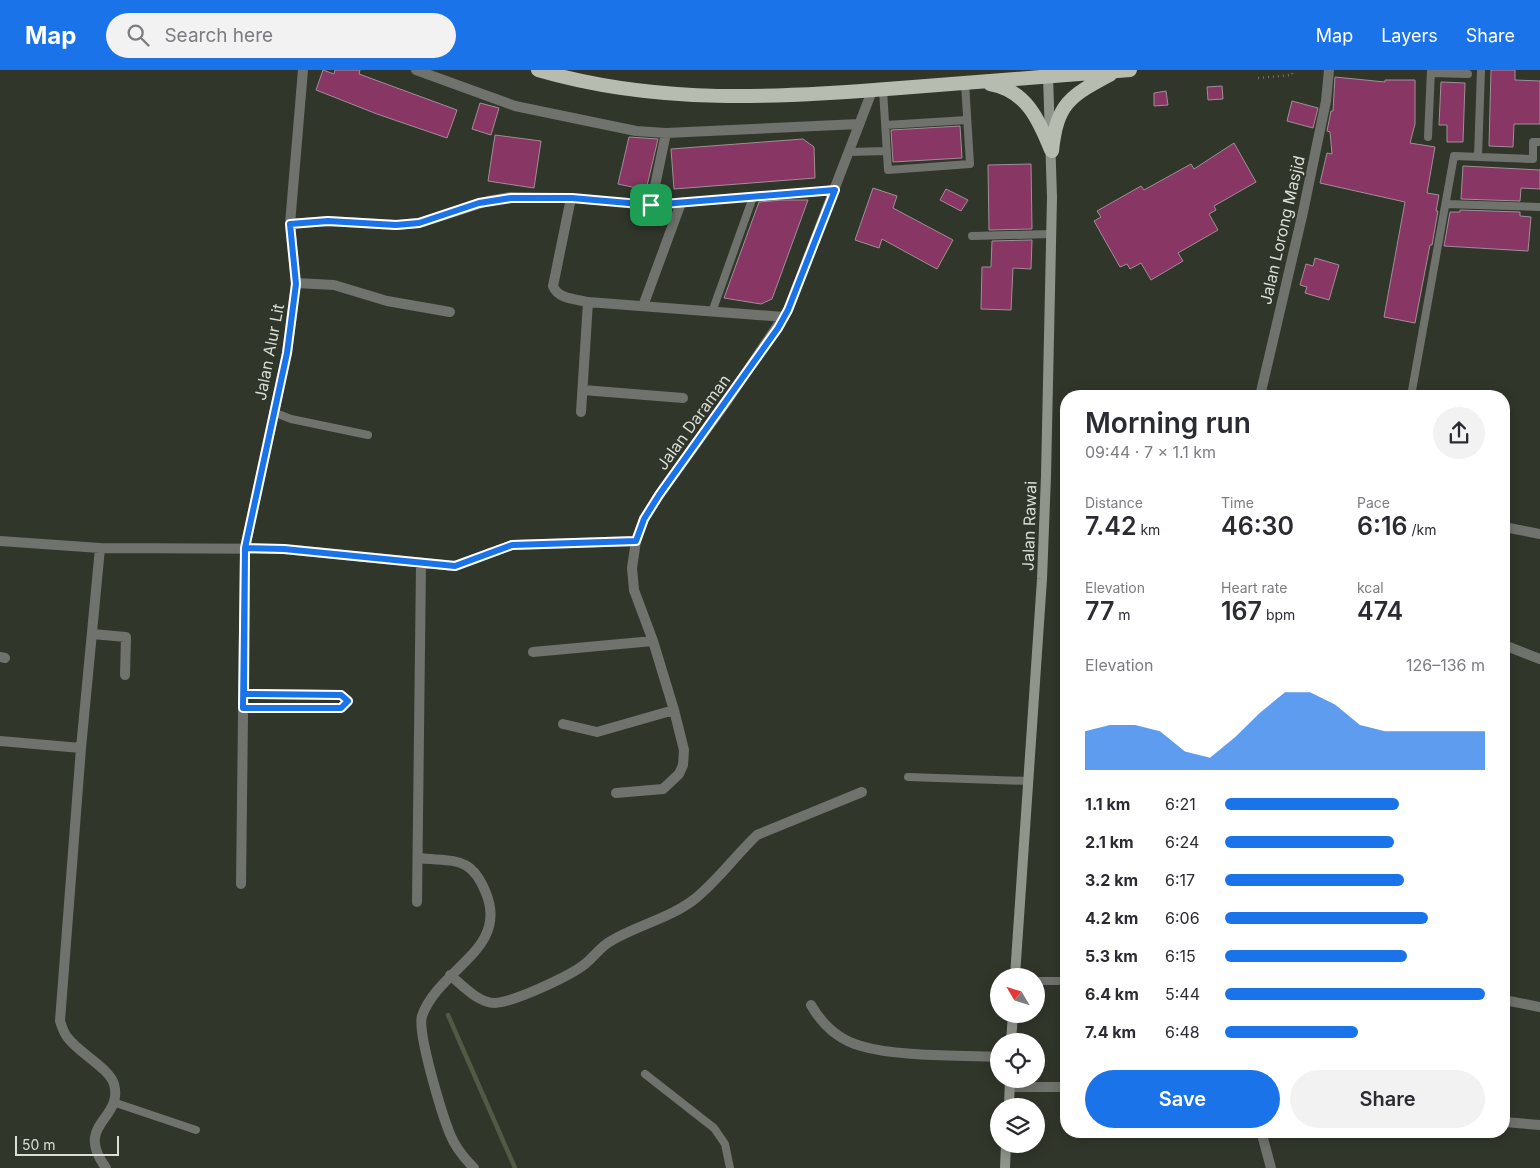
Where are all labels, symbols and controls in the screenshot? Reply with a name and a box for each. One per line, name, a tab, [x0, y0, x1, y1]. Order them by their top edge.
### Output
search box	[106, 13, 456, 58]
text: Map	[25, 21, 76, 50]
icon: search	[124, 21, 152, 49]
text: Search here	[164, 24, 273, 47]
text: Map	[1316, 25, 1353, 46]
text: Layers	[1381, 25, 1438, 46]
text: Share	[1466, 25, 1515, 46]
street label: Jalan Lorong Masjid	[1255, 154, 1309, 306]
pin	[630, 184, 672, 226]
icon: arrive	[637, 191, 665, 219]
street label: Jalan Alur Lit	[250, 302, 288, 402]
street label: Jalan Daraman	[652, 370, 734, 474]
text: Morning run	[1085, 406, 1251, 440]
button: share	[1433, 407, 1485, 459]
text: 09:44 · 7 × 1.1 km	[1085, 442, 1216, 462]
street label: Jalan Rawai	[1017, 481, 1041, 571]
text: Distance	[1085, 494, 1143, 511]
text: Time	[1221, 494, 1254, 511]
text: Pace	[1357, 494, 1390, 511]
text: 7.42	[1085, 511, 1136, 541]
text: 46:30	[1221, 511, 1294, 541]
text: 6:16	[1357, 511, 1408, 541]
text: km	[1136, 521, 1160, 538]
text: /km	[1408, 521, 1436, 538]
text: Elevation	[1085, 579, 1145, 596]
text: Heart rate	[1221, 579, 1287, 596]
text: kcal	[1357, 579, 1384, 596]
text: 77	[1085, 596, 1114, 626]
text: 167	[1221, 596, 1262, 626]
text: 474	[1357, 596, 1403, 626]
text: m	[1114, 606, 1131, 623]
text: bpm	[1262, 606, 1295, 623]
text: Elevation	[1085, 655, 1154, 675]
text: 126–136 m	[1406, 655, 1485, 675]
text: 1.1 km	[1085, 794, 1130, 814]
text: 6:21	[1165, 794, 1196, 814]
text: 2.1 km	[1085, 832, 1134, 852]
text: 6:24	[1165, 832, 1199, 852]
text: 3.2 km	[1085, 870, 1138, 890]
text: 6:17	[1165, 870, 1195, 890]
text: 4.2 km	[1085, 908, 1138, 928]
text: 6:06	[1165, 908, 1200, 928]
text: 5.3 km	[1085, 946, 1138, 966]
text: 6:15	[1165, 946, 1196, 966]
north arrow	[990, 968, 1045, 1022]
map controls	[990, 968, 1045, 1153]
text: 6.4 km	[1085, 984, 1139, 1004]
text: 5:44	[1165, 984, 1200, 1004]
text: 7.4 km	[1085, 1022, 1136, 1042]
text: 6:48	[1165, 1022, 1200, 1042]
button: locate	[990, 1033, 1045, 1088]
button: Save	[1085, 1070, 1280, 1128]
button: Share	[1290, 1070, 1485, 1128]
button: layers	[990, 1098, 1045, 1153]
scale bar	[15, 1133, 119, 1156]
text: 50 m	[22, 1136, 56, 1153]

